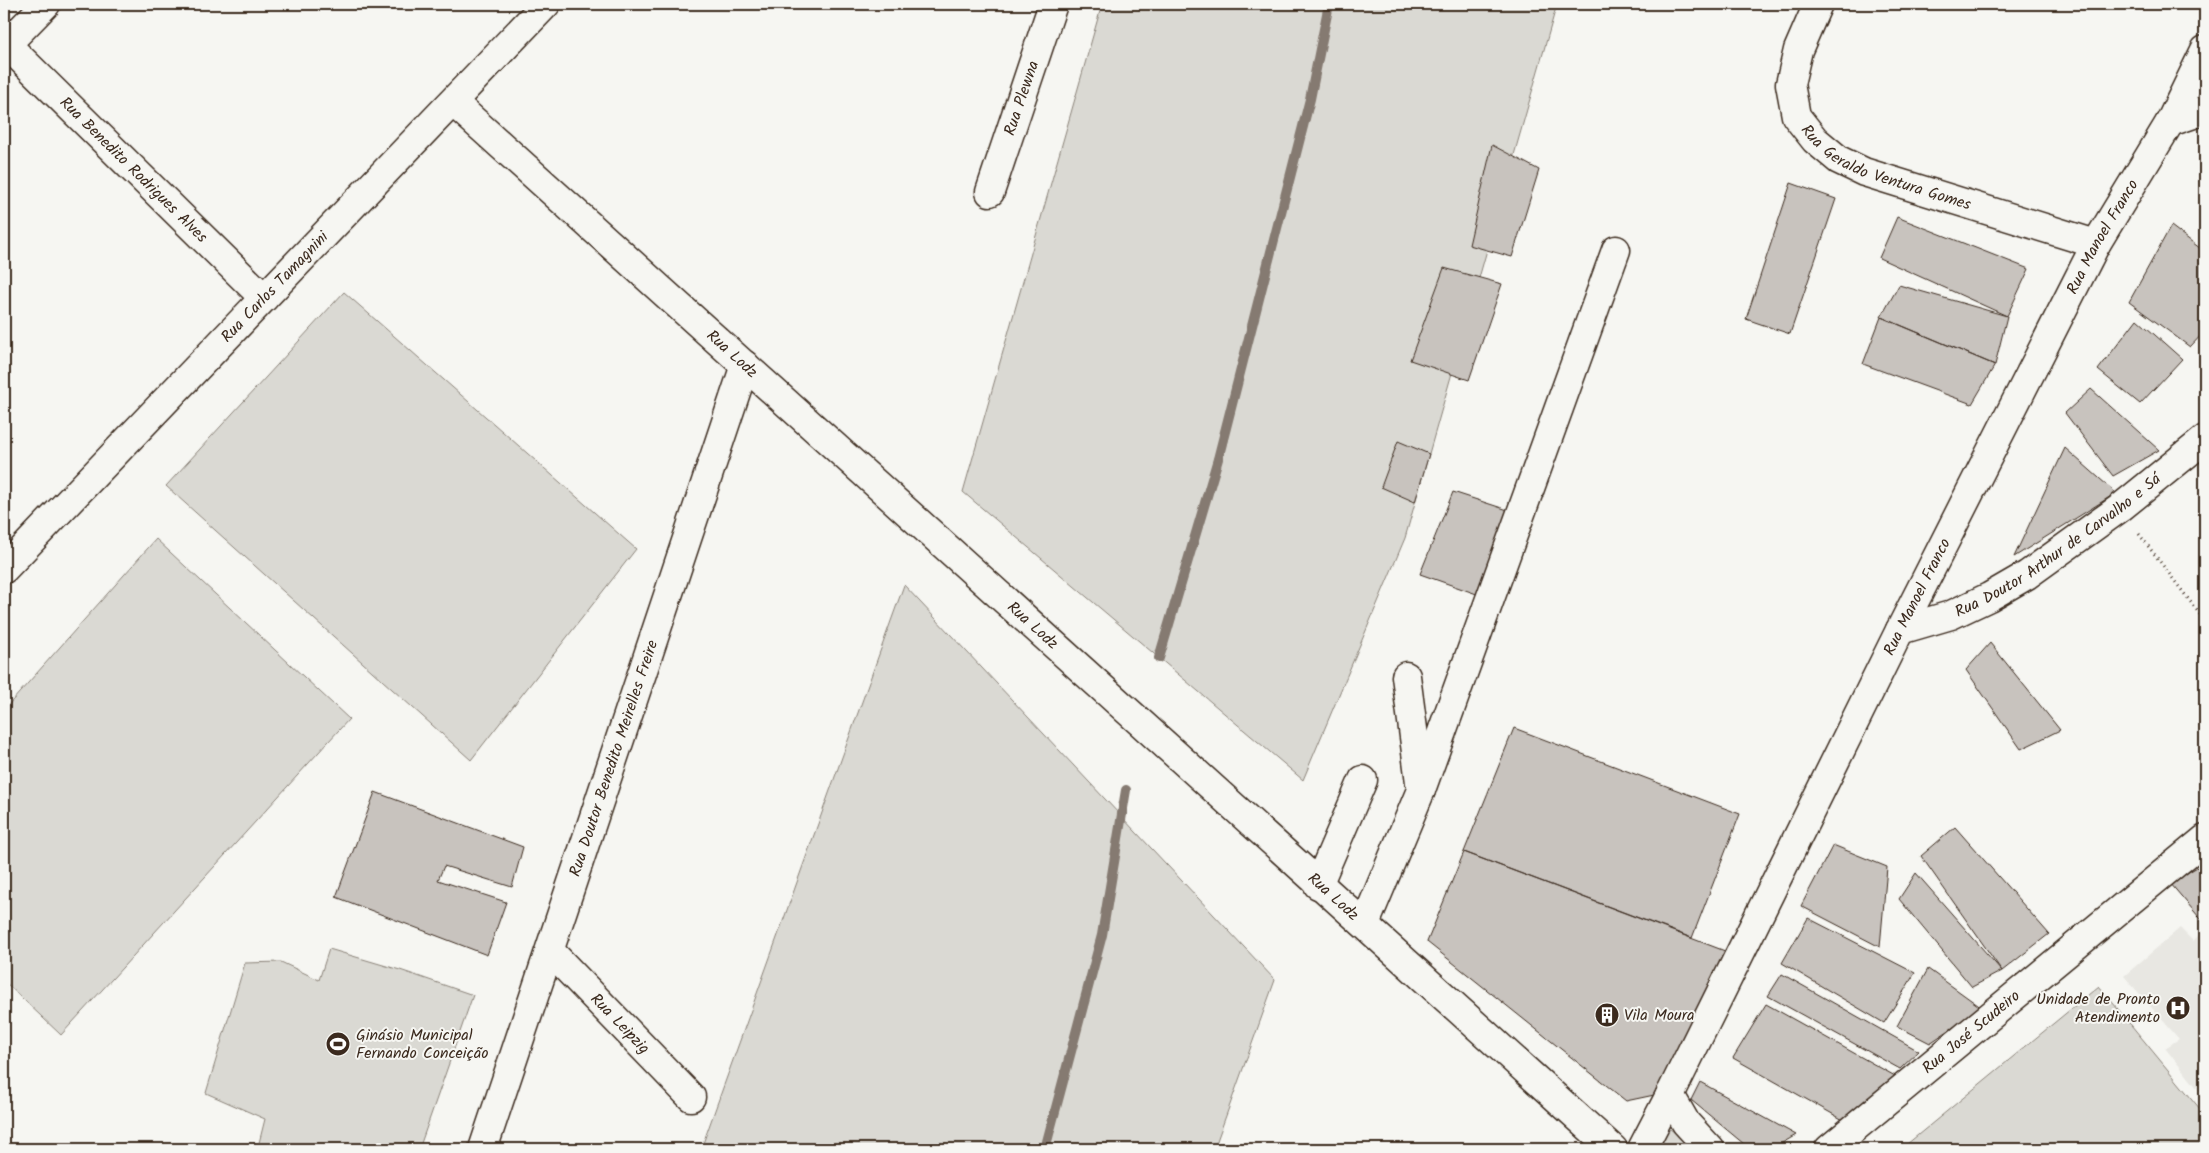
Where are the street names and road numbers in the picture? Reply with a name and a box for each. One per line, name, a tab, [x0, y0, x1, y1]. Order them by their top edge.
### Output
street label: Rua Plewna	[997, 57, 1046, 139]
street label: Rua Benedito Rodrigues Alves	[54, 91, 214, 249]
street label: Rua Geraldo Ventura Gomes	[1795, 119, 1974, 217]
street label: Rua Manoel Franco	[2060, 175, 2145, 299]
street label: Rua Carlos Tamagnini	[215, 224, 335, 348]
street label: Rua Lodz	[701, 324, 764, 384]
street label: Rua Doutor Arthur de Carvalho e Sá	[1951, 466, 2168, 624]
street label: Rua Manoel Franco	[1877, 534, 1957, 660]
street label: Rua Lodz	[1001, 595, 1064, 655]
street label: Rua Doutor Benedito Meirelles Freire	[562, 637, 665, 880]
street label: Rua Lodz	[1302, 867, 1365, 927]
street label: Rua José Scudeiro	[1916, 984, 2026, 1080]
street label: Rua Leipzig	[584, 987, 656, 1060]

